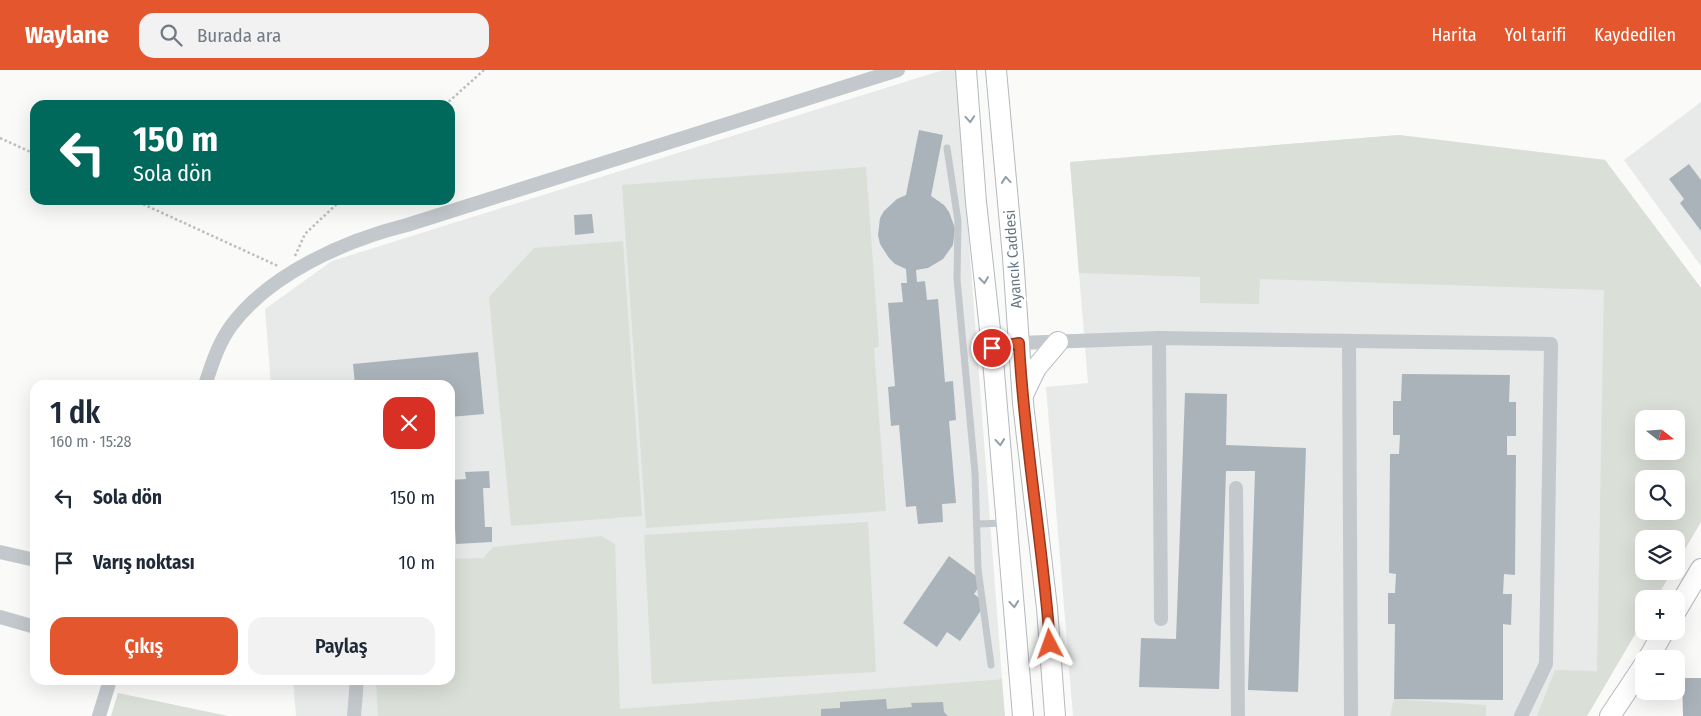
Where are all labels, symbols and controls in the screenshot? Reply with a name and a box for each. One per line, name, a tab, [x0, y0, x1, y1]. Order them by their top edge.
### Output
search box	[139, 13, 489, 58]
text: Waylane	[25, 21, 109, 49]
icon: search	[157, 21, 185, 49]
text: Burada ara	[197, 24, 281, 47]
text: Harita	[1431, 24, 1477, 46]
text: Yol tarifi	[1505, 24, 1566, 46]
text: Kaydedilen	[1594, 24, 1676, 46]
one-way arrow	[964, 115, 975, 123]
text: 150 m	[133, 118, 218, 160]
icon: left	[50, 120, 115, 185]
text: Sola dön	[133, 160, 212, 187]
one-way arrow	[1001, 175, 1012, 183]
street label: Ayancık Caddesi	[1001, 209, 1025, 309]
one-way arrow	[978, 277, 989, 285]
pin	[971, 327, 1013, 369]
icon: arrive	[978, 334, 1006, 362]
text: 1 dk	[50, 395, 100, 431]
button: close	[383, 397, 435, 449]
north arrow	[1635, 410, 1685, 460]
map controls	[1635, 410, 1685, 700]
text: 160 m · 15:28	[50, 432, 132, 451]
one-way arrow	[994, 438, 1005, 446]
button: search	[1635, 470, 1685, 520]
icon: left	[50, 484, 78, 512]
text: Sola dön	[93, 486, 162, 509]
text: 150 m	[390, 486, 435, 509]
button: layers	[1635, 530, 1685, 580]
icon: arrive	[50, 549, 78, 577]
text: Varış noktası	[93, 551, 195, 574]
text: 10 m	[399, 551, 435, 574]
button: +	[1635, 590, 1685, 640]
one-way arrow	[1008, 600, 1019, 608]
button: Çıkış	[50, 617, 238, 675]
button: Paylaş	[248, 617, 435, 675]
position arrow	[1023, 617, 1075, 669]
button: −	[1635, 650, 1685, 700]

